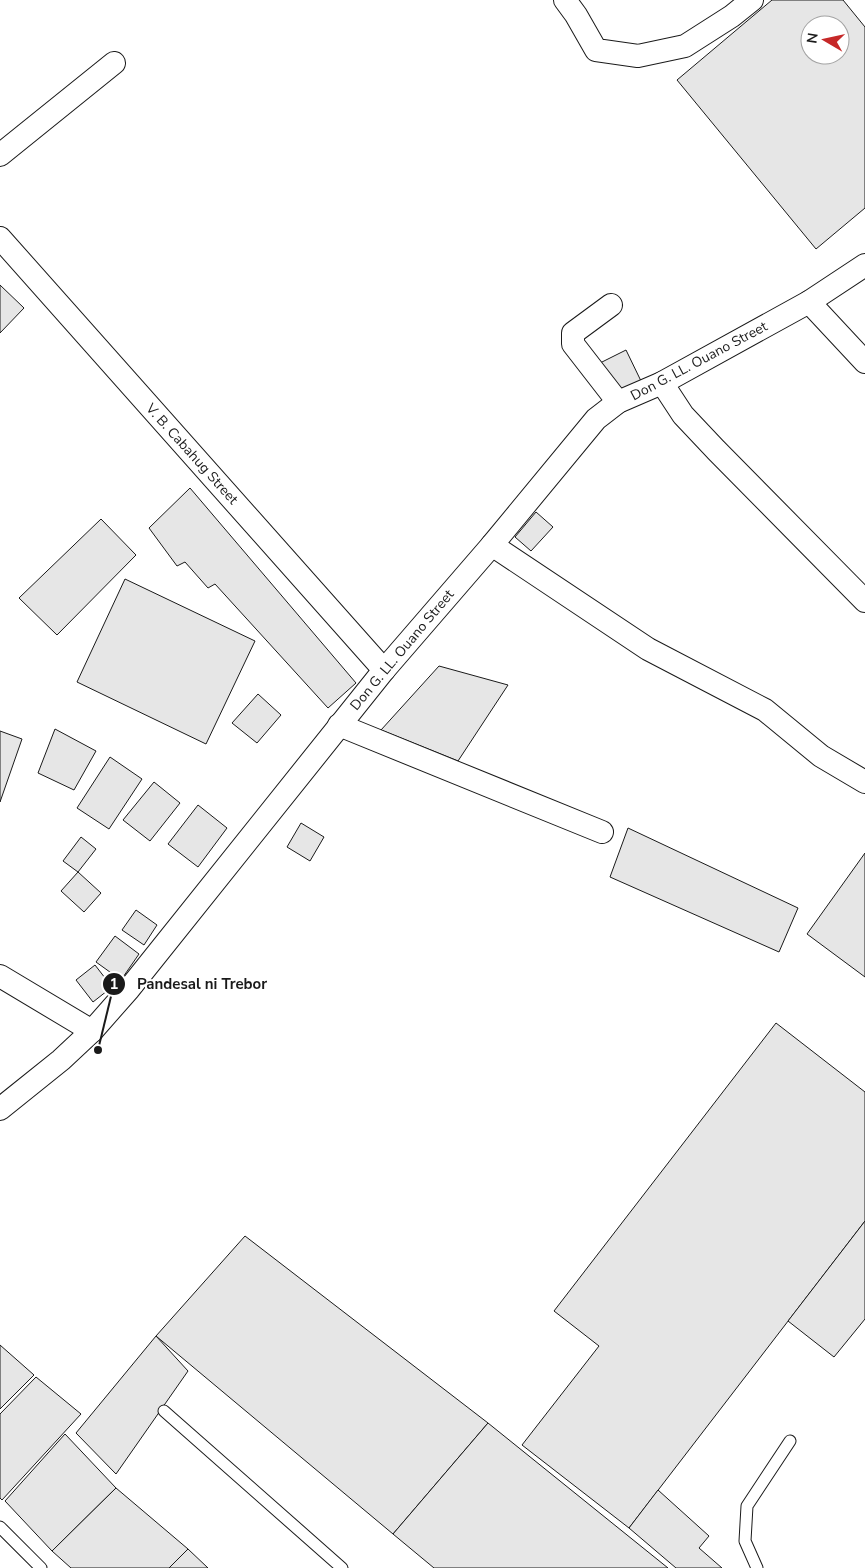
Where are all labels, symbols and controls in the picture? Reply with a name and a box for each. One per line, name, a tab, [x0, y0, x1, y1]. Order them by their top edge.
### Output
north arrow	[800, 15, 850, 65]
text: N	[802, 31, 823, 45]
street label: Don G. LL. Ouano Street	[627, 317, 771, 405]
street label: V. B. Cabahug Street	[141, 399, 243, 509]
street label: Don G. LL. Ouano Street	[346, 585, 458, 714]
callout: Pandesal ni Trebor	[102, 969, 277, 999]
text: 1	[109, 974, 119, 994]
text: Pandesal ni Trebor	[137, 974, 267, 994]

